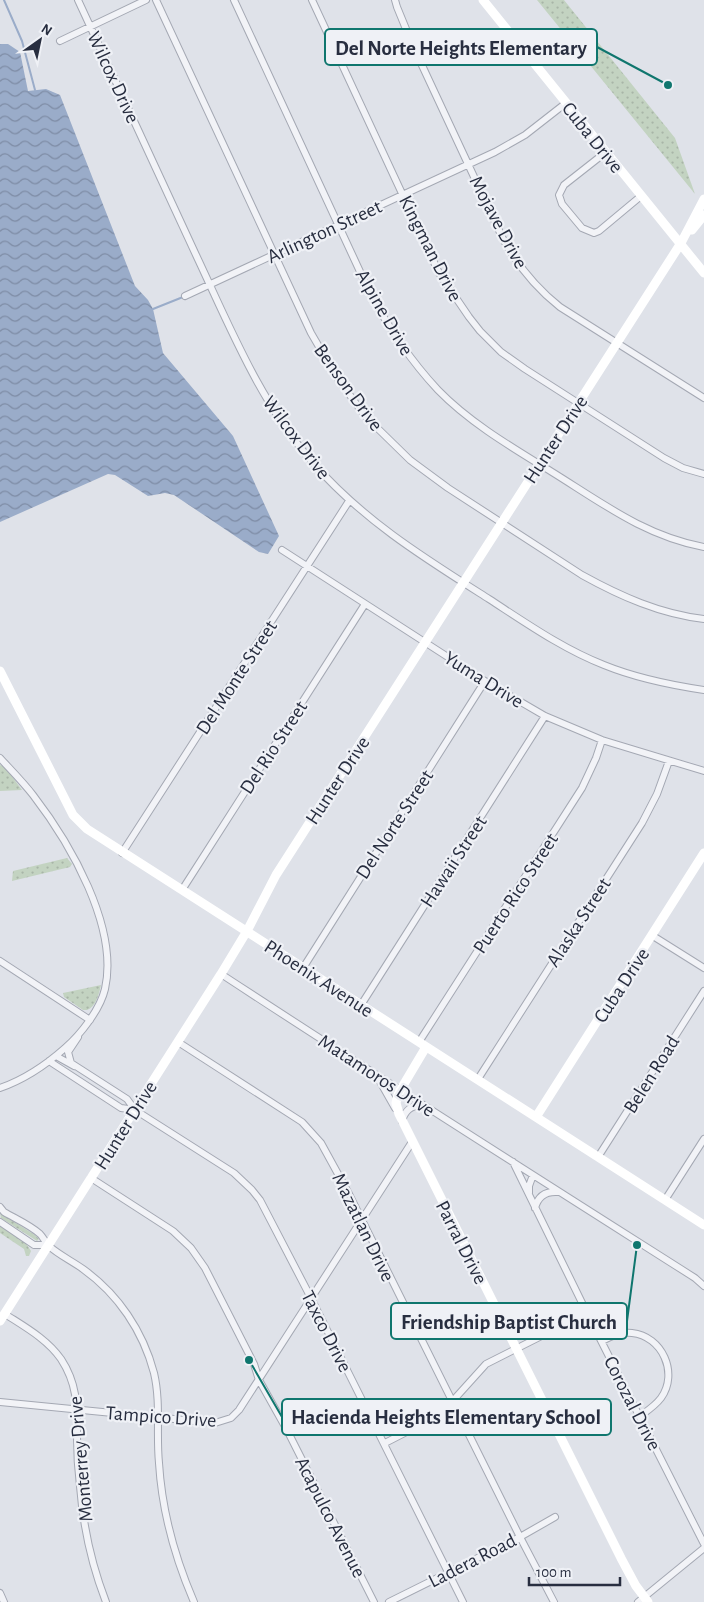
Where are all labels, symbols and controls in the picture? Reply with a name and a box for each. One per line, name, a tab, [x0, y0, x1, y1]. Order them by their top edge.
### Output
north arrow	[15, 15, 65, 65]
text: N	[39, 21, 54, 38]
street label: Wilcox Drive	[83, 29, 143, 126]
callout: Del Norte Heights Elementary	[325, 29, 597, 65]
text: Del Norte Heights Elementary	[335, 38, 588, 59]
street label: Cuba Drive	[558, 98, 627, 177]
street label: Mojave Drive	[465, 173, 531, 272]
street label: Kingman Drive	[395, 192, 465, 305]
street label: Arlington Street	[264, 196, 385, 267]
street label: Alpine Drive	[351, 266, 417, 359]
street label: Benson Drive	[310, 340, 386, 435]
street label: Wilcox Drive	[259, 392, 334, 483]
street label: Hunter Drive	[520, 392, 592, 487]
street label: Del Monte Street	[193, 616, 281, 738]
street label: Yuma Drive	[440, 648, 527, 712]
street label: Del Rio Street	[236, 697, 312, 798]
street label: Hunter Drive	[302, 733, 374, 828]
street label: Del Norte Street	[352, 766, 438, 883]
street label: Hawaii Street	[417, 812, 491, 911]
street label: Puerto Rico Street	[470, 829, 562, 957]
street label: Alaska Street	[543, 874, 615, 971]
street label: Phoenix Avenue	[260, 936, 376, 1021]
street label: Cuba Drive	[590, 945, 653, 1027]
street label: Matamoros Drive	[315, 1031, 438, 1121]
street label: Belen Road	[620, 1032, 683, 1117]
street label: Hunter Drive	[91, 1078, 161, 1173]
street label: Mazatlan Drive	[328, 1170, 398, 1285]
street label: Parral Drive	[432, 1197, 491, 1287]
street label: Taxco Drive	[297, 1287, 355, 1375]
callout: Friendship Baptist Church	[391, 1303, 627, 1339]
text: Friendship Baptist Church	[401, 1312, 617, 1333]
street label: Corozal Drive	[600, 1353, 664, 1454]
street label: Monterrey Drive	[66, 1395, 96, 1523]
callout: Hacienda Heights Elementary School	[282, 1399, 611, 1435]
street label: Tampico Drive	[105, 1403, 217, 1431]
text: Hacienda Heights Elementary School	[291, 1407, 601, 1428]
street label: Acapulco Avenue	[291, 1454, 369, 1581]
street label: Ladera Road	[425, 1530, 520, 1592]
scale bar	[529, 1554, 620, 1586]
text: 100 m	[536, 1565, 571, 1580]

